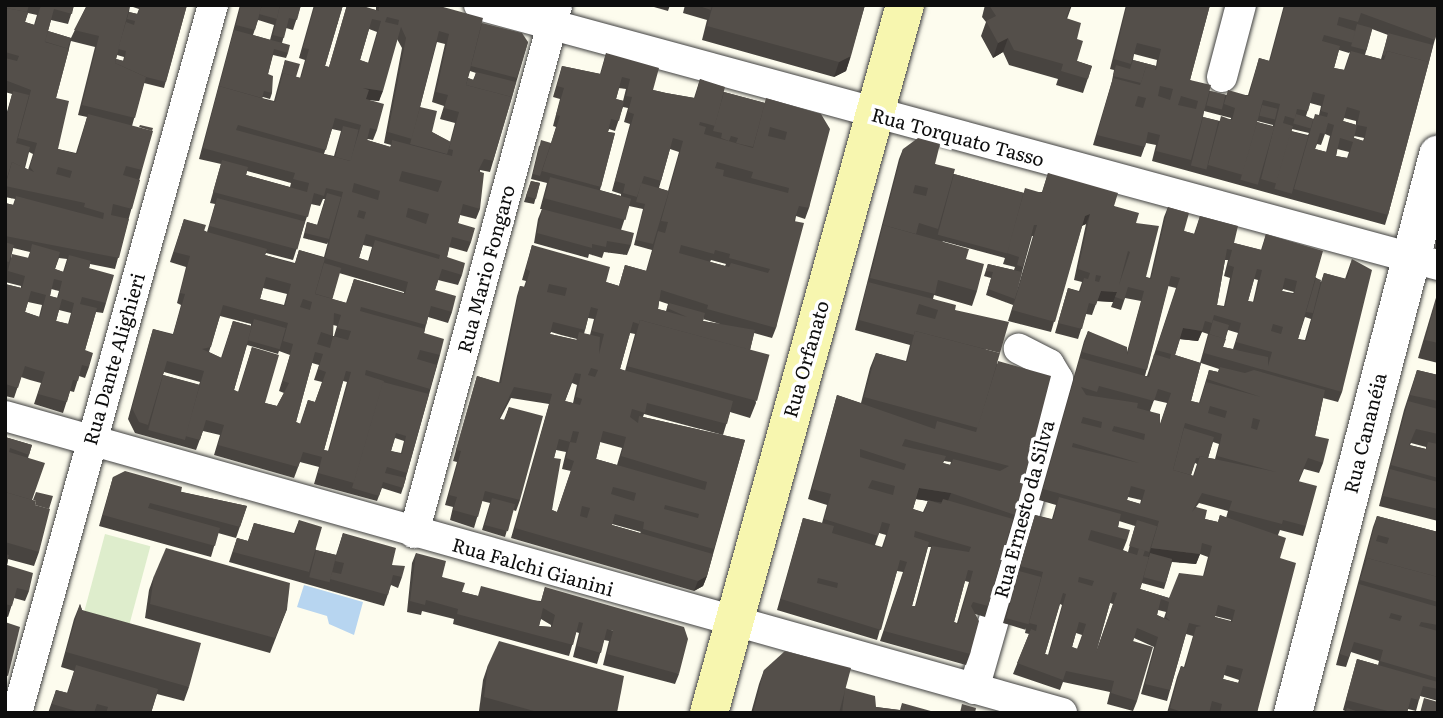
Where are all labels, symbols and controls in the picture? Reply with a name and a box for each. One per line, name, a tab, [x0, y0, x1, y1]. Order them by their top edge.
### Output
street label: Rua Torquato Tasso	[869, 103, 1047, 171]
street label: Rua Mario Fongaro	[453, 183, 519, 355]
street label: Rua Dante Alighieri	[79, 270, 149, 448]
street label: Rua Orfanato	[778, 298, 834, 420]
street label: Rua Cananéia	[1339, 370, 1391, 496]
street label: Rua Ernesto da Silva	[989, 417, 1059, 601]
street label: Rua Falchi Gianini	[450, 533, 616, 601]

